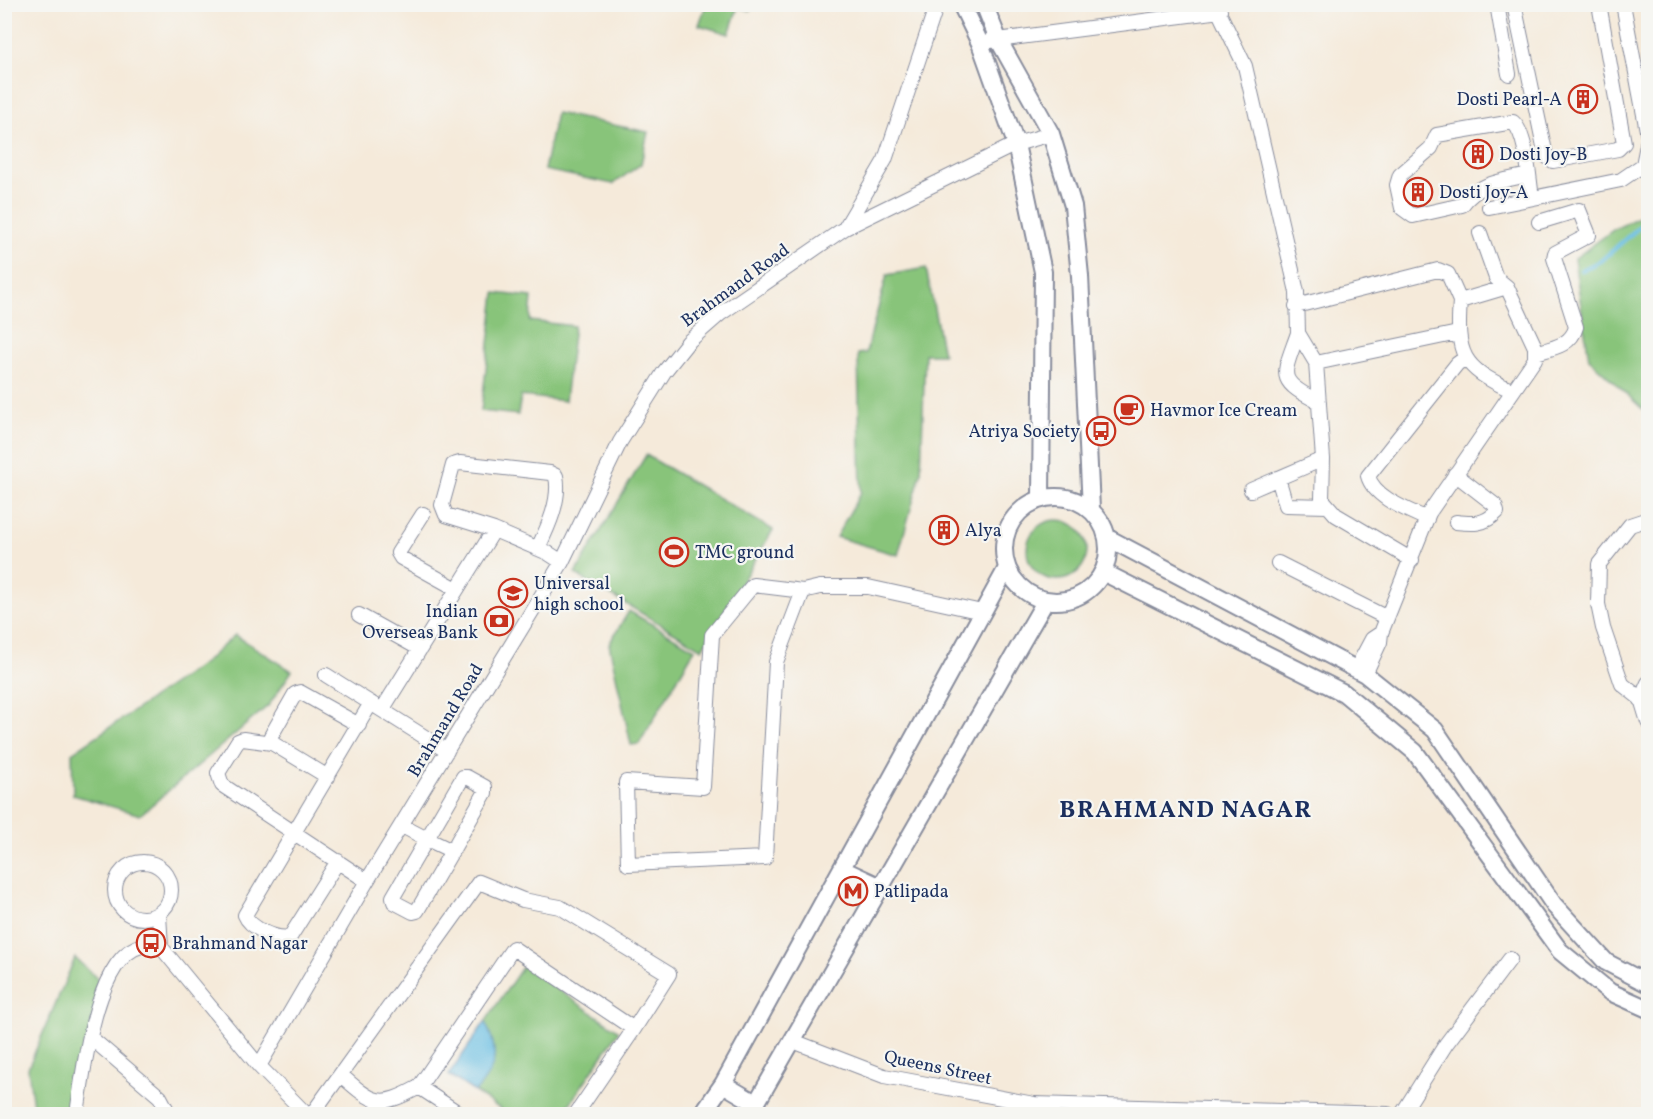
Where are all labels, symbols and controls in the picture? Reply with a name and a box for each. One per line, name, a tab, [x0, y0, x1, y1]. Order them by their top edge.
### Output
building icon: Dosti Pearl-A	[1567, 83, 1599, 115]
place label: Dosti Pearl-A	[1457, 88, 1562, 113]
building icon: Dosti Joy-B	[1462, 138, 1494, 170]
place label: Dosti Joy-B	[1499, 143, 1588, 168]
building icon: Dosti Joy-A	[1402, 176, 1434, 208]
place label: Dosti Joy-A	[1439, 181, 1529, 206]
street label: Brahmand Road	[677, 238, 795, 334]
cafe icon: Havmor Ice Cream	[1113, 394, 1145, 426]
place label: Havmor Ice Cream	[1150, 399, 1297, 424]
bus stop icon: Atriya Society	[1085, 415, 1117, 447]
place label: Atriya Society	[968, 420, 1080, 445]
building icon: Alya	[928, 514, 960, 546]
place label: Alya	[965, 519, 1002, 544]
sports icon: TMC ground	[658, 536, 690, 568]
place label: TMC ground	[695, 541, 794, 566]
place label: Universal high school	[534, 572, 624, 618]
school or university icon: Universal high school	[497, 577, 529, 609]
place label: Indian Overseas Bank	[362, 600, 478, 646]
bank icon: Indian Overseas Bank	[483, 605, 515, 637]
street label: Brahmand Road	[402, 659, 490, 782]
district label: BRAHMAND NAGAR	[1059, 794, 1313, 828]
metro station icon: Patlipada	[837, 875, 869, 907]
place label: Patlipada	[874, 880, 949, 905]
bus stop icon: Brahmand Nagar	[135, 927, 167, 959]
place label: Brahmand Nagar	[172, 932, 308, 957]
street label: Queens Street	[881, 1045, 994, 1092]

